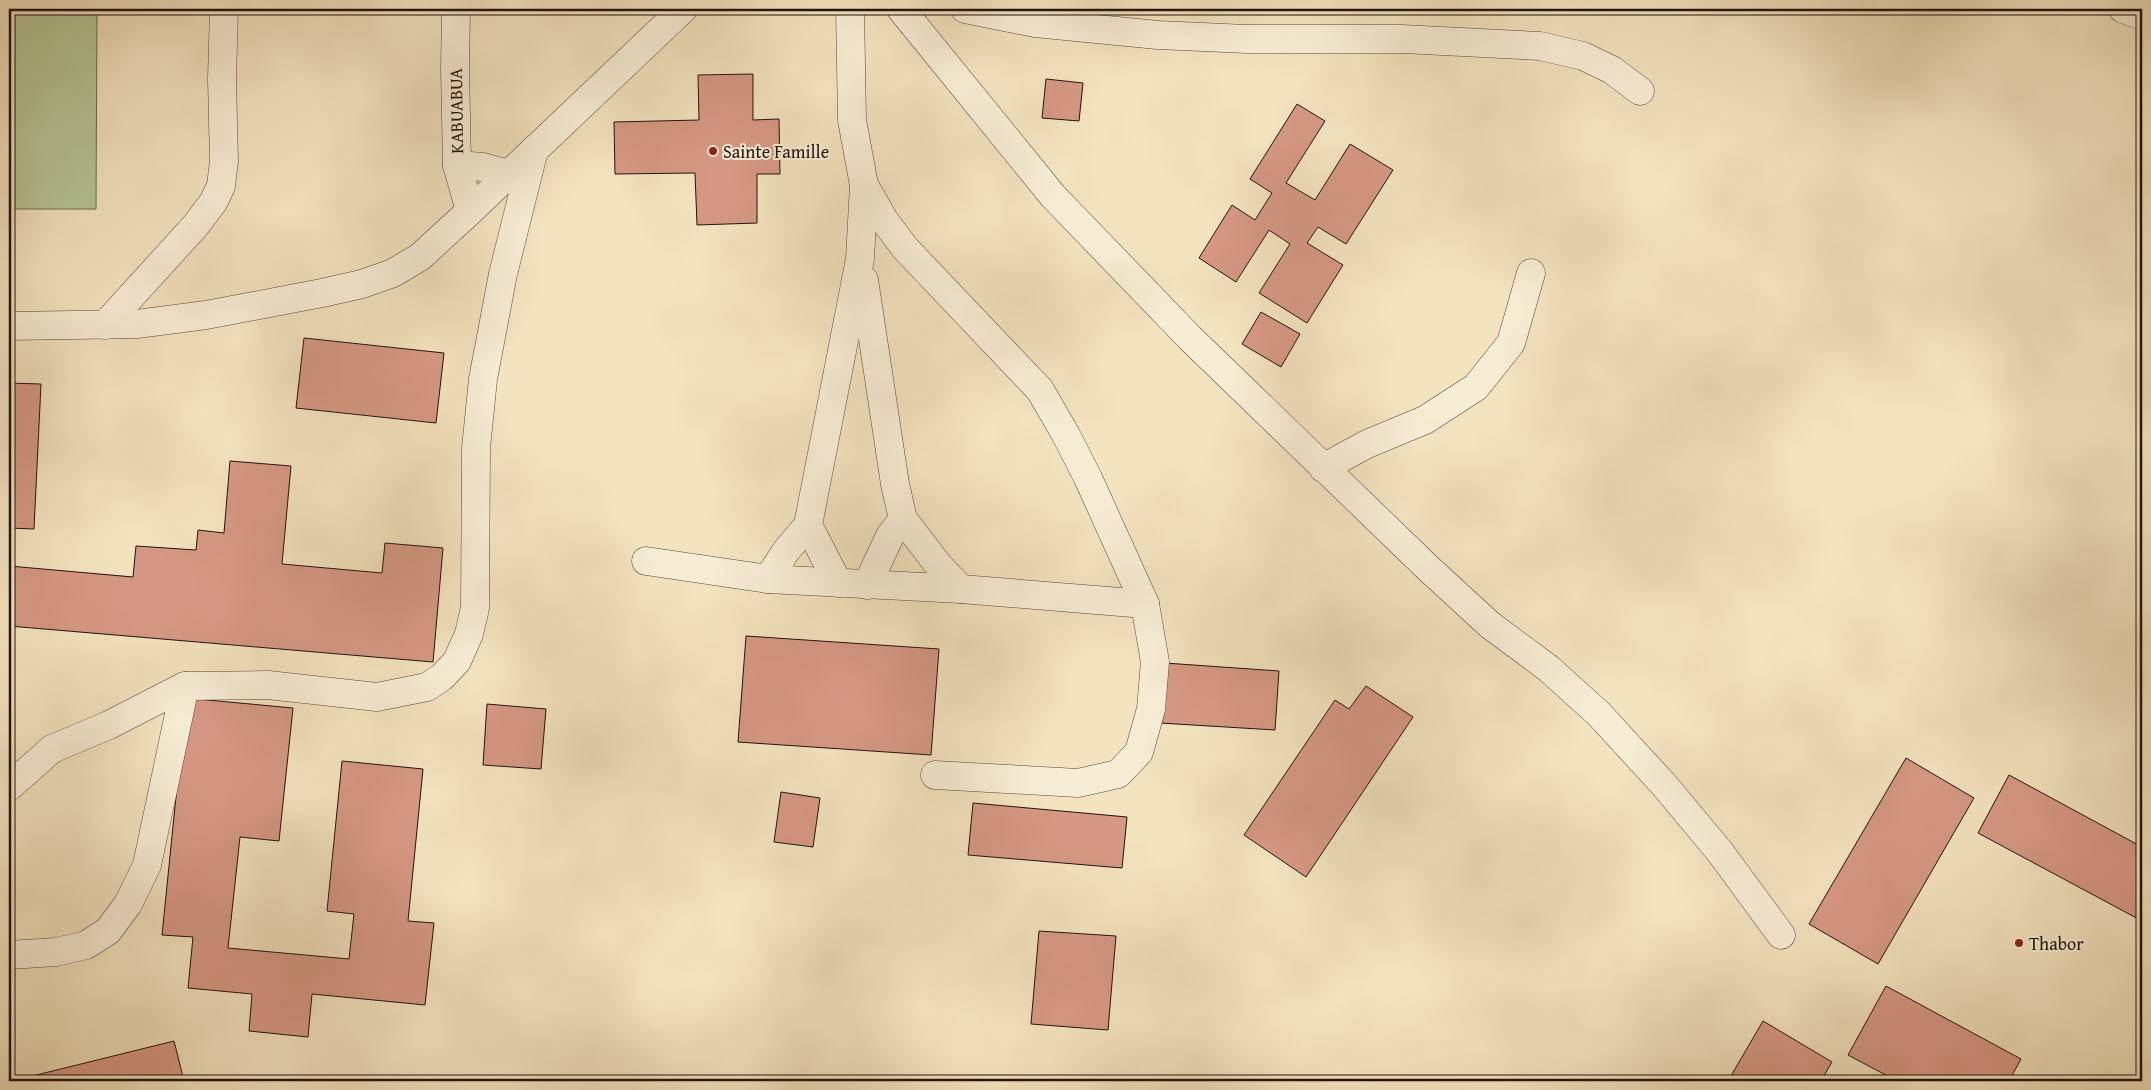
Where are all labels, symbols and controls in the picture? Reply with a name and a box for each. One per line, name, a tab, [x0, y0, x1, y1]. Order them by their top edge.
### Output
street label: KABUABUA	[442, 68, 470, 154]
place label: Sainte Famille	[723, 138, 829, 165]
marker: Sainte Famille	[707, 145, 719, 157]
place label: Thabor	[2029, 930, 2084, 957]
marker: Thabor	[2013, 937, 2025, 949]

